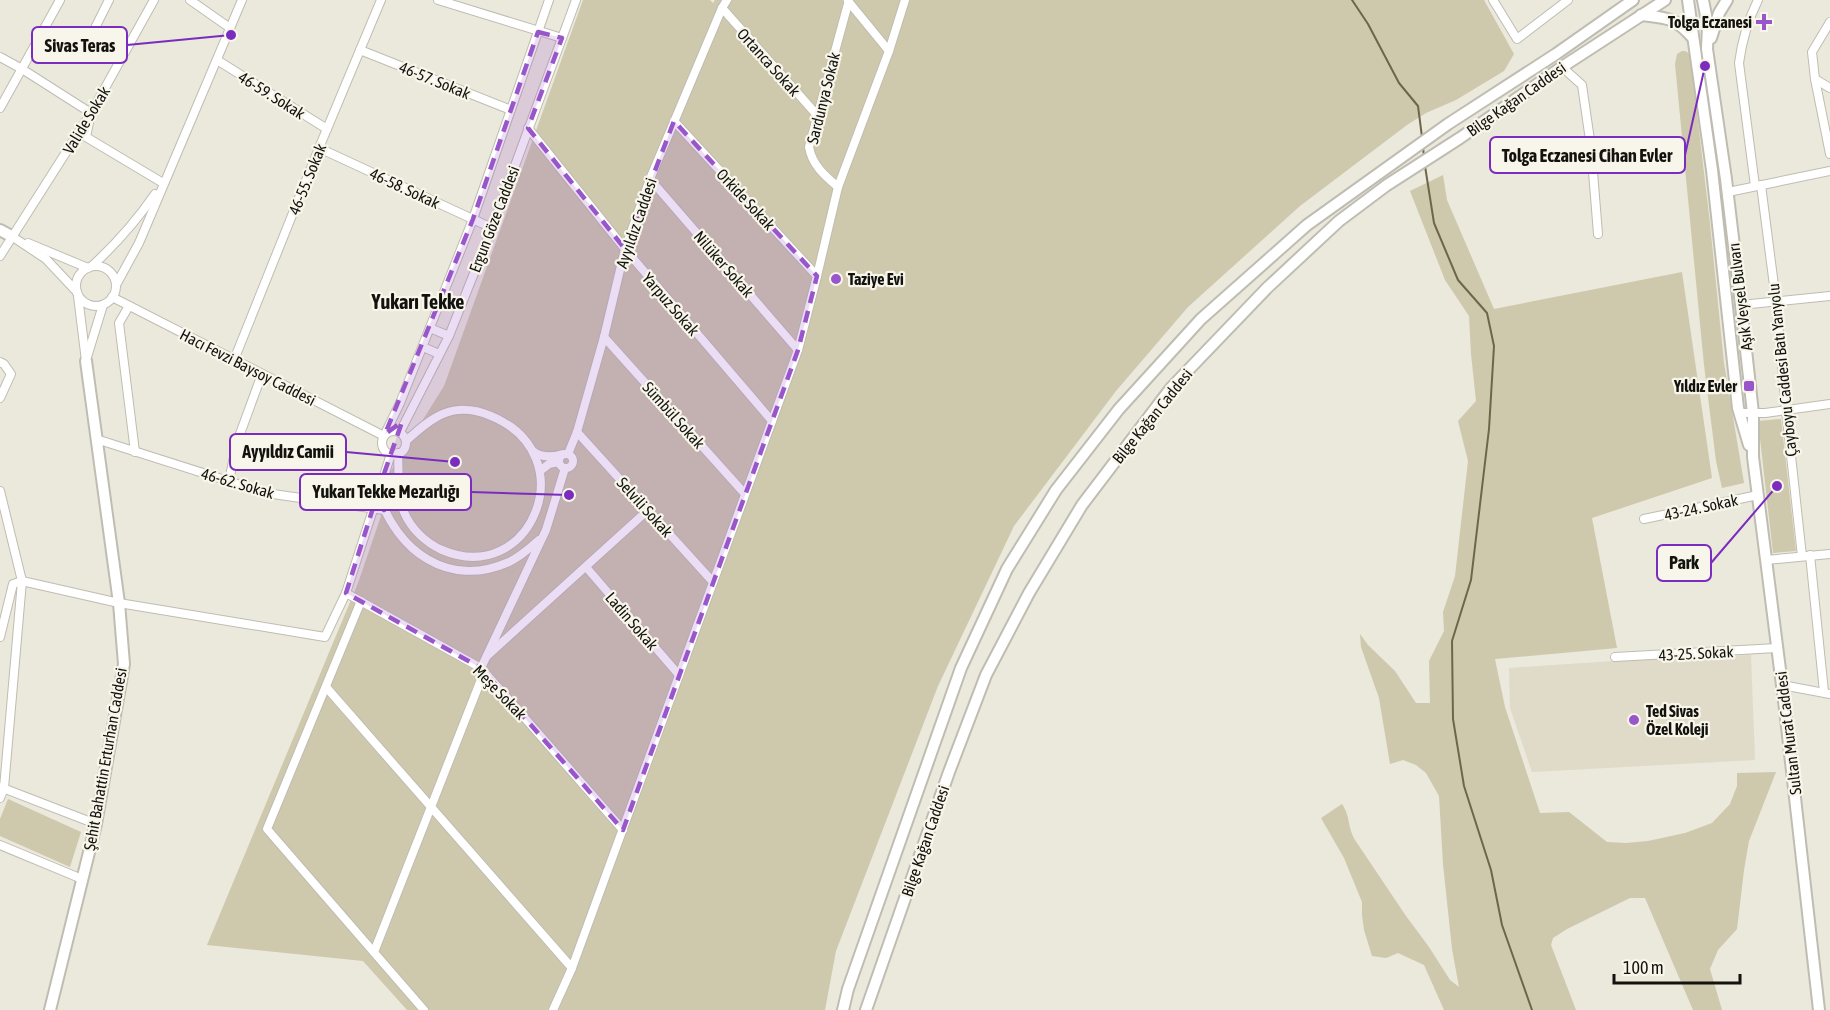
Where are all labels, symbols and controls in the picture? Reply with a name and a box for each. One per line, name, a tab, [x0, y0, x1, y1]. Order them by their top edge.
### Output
place label: Tolga Eczanesi	[1668, 13, 1752, 31]
marker: Tolga Eczanesi	[1757, 15, 1771, 29]
street label: Ortanca Sokak	[734, 24, 804, 100]
callout: Sivas Teras	[32, 27, 127, 63]
text: Sivas Teras	[45, 35, 116, 56]
street label: Sardunya Sokak	[803, 50, 844, 146]
street label: 46-57. Sokak	[397, 58, 473, 102]
street label: Bilge Kağan Caddesi	[1463, 58, 1569, 141]
street label: 46-59. Sokak	[235, 68, 309, 122]
street label: Valide Sokak	[59, 83, 113, 157]
callout: Tolga Eczanesi Cihan Evler	[1490, 137, 1685, 173]
street label: 46-55. Sokak	[285, 141, 329, 217]
text: Tolga Eczanesi Cihan Evler	[1502, 145, 1673, 166]
street label: Ergun Göze Caddesi	[465, 163, 524, 275]
street label: 46-58. Sokak	[367, 164, 443, 212]
street label: Orkide Sokak	[713, 165, 779, 233]
street label: Ayyıldız Caddesi	[612, 175, 661, 271]
street label: Nilüker Sokak	[690, 227, 758, 301]
street label: Aşık Veysel Bulvarı	[1724, 242, 1757, 352]
street label: Yarpuz Sokak	[638, 269, 703, 340]
place label: Taziye Evi	[848, 270, 904, 288]
marker: Taziye Evi	[829, 272, 843, 286]
street label: Çayboyu Caddesi Batı Yanyolu	[1764, 282, 1801, 458]
district label: Yukarı Tekke	[371, 290, 464, 313]
street label: Hacı Fevzi Baysoy Caddesi	[177, 325, 319, 410]
street label: Bilge Kağan Caddesi	[1108, 365, 1196, 468]
place label: Yıldız Evler	[1673, 377, 1737, 395]
street label: Sümbül Sokak	[639, 378, 709, 452]
marker: Yıldız Evler	[1742, 379, 1756, 393]
callout: Ayyıldız Camii	[230, 434, 346, 470]
text: Ayyıldız Camii	[241, 441, 334, 462]
street label: 46-62. Sokak	[200, 464, 276, 502]
street label: Selvili Sokak	[613, 473, 677, 541]
callout: Yukarı Tekke Mezarlığı	[300, 474, 471, 510]
text: Yukarı Tekke Mezarlığı	[311, 481, 460, 502]
street label: 43-24. Sokak	[1663, 490, 1739, 524]
callout: Park	[1657, 545, 1711, 581]
text: Park	[1669, 552, 1700, 573]
street label: Ladin Sokak	[602, 588, 662, 654]
street label: 43-25. Sokak	[1658, 642, 1734, 664]
street label: Meşe Sokak	[469, 661, 530, 724]
street label: Şehit Bahattin Erturhan Caddesi	[80, 666, 131, 852]
street label: Sultan Murat Caddesi	[1771, 670, 1805, 796]
place label: Ted Sivas Özel Koleji	[1646, 702, 1709, 738]
marker: Ted Sivas Özel Koleji	[1627, 713, 1641, 727]
street label: Bilge Kağan Caddesi	[898, 783, 953, 899]
scale bar	[1614, 947, 1740, 985]
text: 100 m	[1623, 957, 1664, 978]

